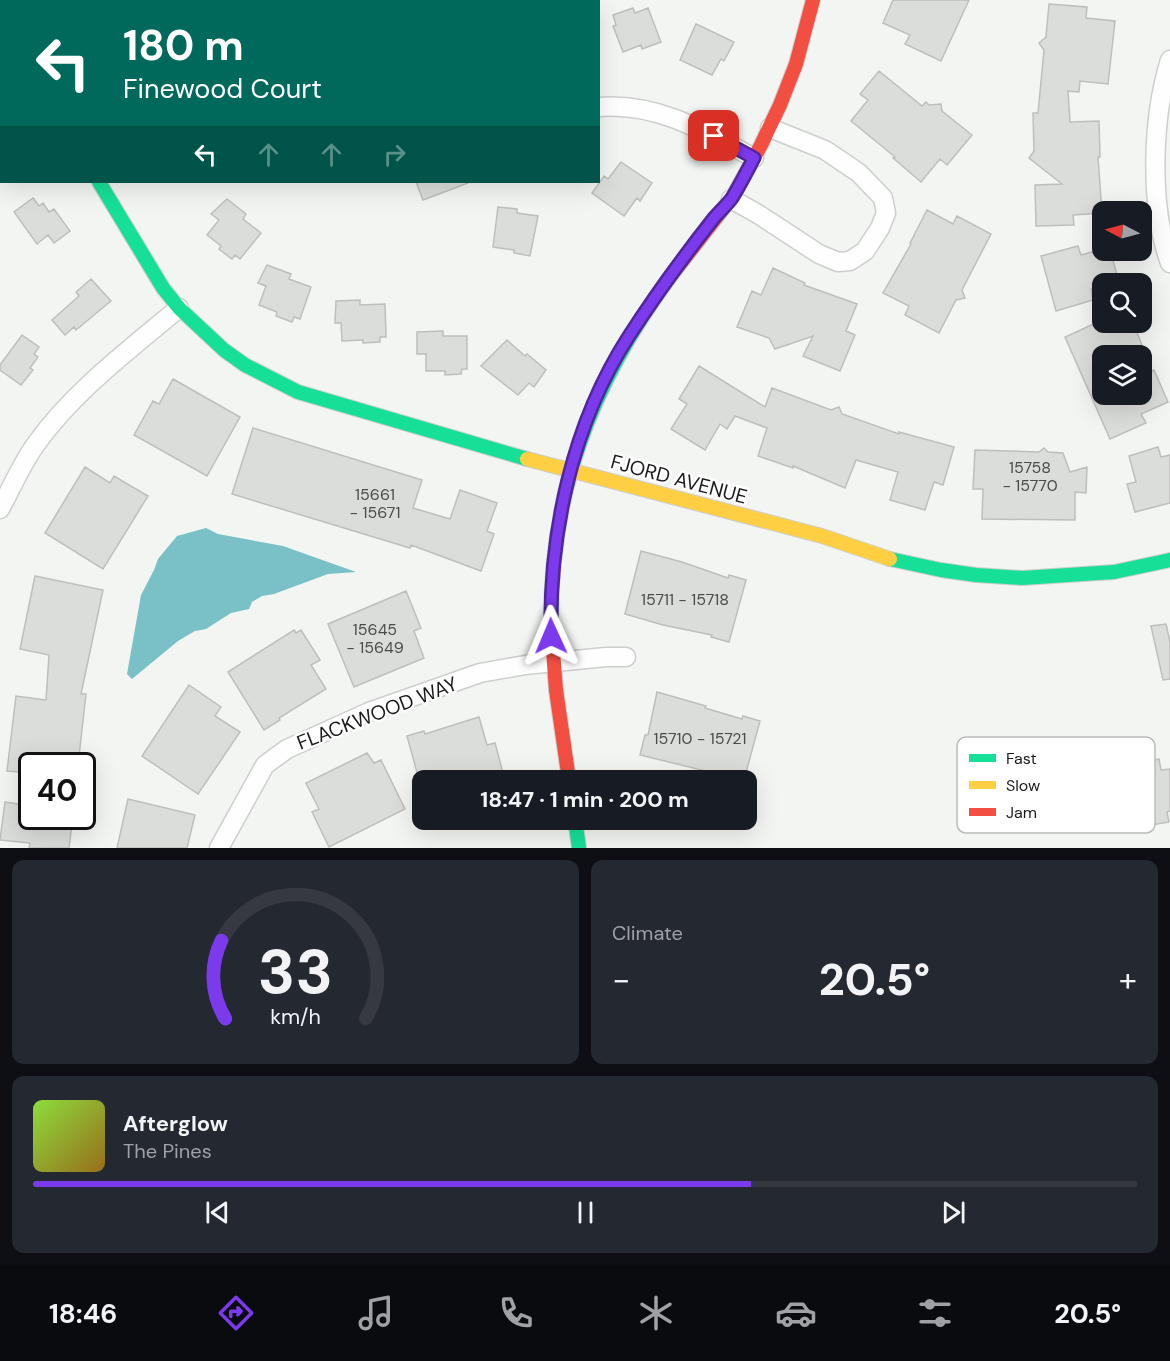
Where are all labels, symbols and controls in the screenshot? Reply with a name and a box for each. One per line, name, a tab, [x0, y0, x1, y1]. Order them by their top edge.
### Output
text: 180 m	[123, 18, 244, 73]
icon: left	[24, 24, 102, 102]
text: Finewood Court	[123, 71, 322, 106]
pin	[688, 110, 739, 161]
icon: arrive	[697, 119, 730, 152]
icon: left	[189, 138, 222, 171]
icon: ahead	[252, 138, 285, 171]
icon: ahead	[315, 138, 348, 171]
icon: right	[378, 138, 411, 171]
north arrow	[1092, 201, 1152, 261]
map controls	[1092, 201, 1152, 405]
button: search	[1092, 273, 1152, 333]
button: layers	[1092, 345, 1152, 405]
street label: FJORD AVENUE	[608, 448, 750, 510]
house number: 15758 - 15770	[1002, 457, 1058, 496]
house number: 15661 - 15671	[350, 484, 400, 523]
house number: 15711 - 15718	[641, 589, 729, 610]
position arrow	[519, 604, 583, 668]
house number: 15645 - 15649	[346, 619, 404, 658]
street label: FLACKWOOD WAY	[293, 670, 461, 756]
house number: 15710 - 15721	[653, 728, 747, 749]
legend	[957, 737, 1155, 833]
text: Fast	[1006, 748, 1037, 769]
speed limit sign: 40	[18, 752, 96, 830]
text: Slow	[1006, 775, 1040, 796]
text: 18:47 · 1 min · 200 m	[480, 785, 689, 814]
text: Jam	[1006, 802, 1037, 823]
text: Climate	[612, 920, 683, 946]
text: 33	[258, 931, 333, 1012]
text: 20.5°	[819, 950, 930, 1009]
text: −	[612, 958, 630, 1001]
text: +	[1119, 958, 1137, 1001]
text: km/h	[270, 1003, 321, 1031]
text: Afterglow	[123, 1109, 228, 1138]
text: The Pines	[123, 1138, 212, 1164]
icon: previous	[201, 1196, 234, 1229]
icon: pause	[569, 1196, 602, 1229]
icon: next	[937, 1196, 970, 1229]
icon: directions	[215, 1292, 257, 1334]
icon: music	[355, 1292, 397, 1334]
icon: phone	[495, 1292, 537, 1334]
icon: climate	[635, 1292, 677, 1334]
icon: car	[775, 1292, 817, 1334]
icon: filters	[914, 1292, 956, 1334]
text: 18:46	[49, 1296, 117, 1331]
text: 20.5°	[1054, 1296, 1121, 1331]

